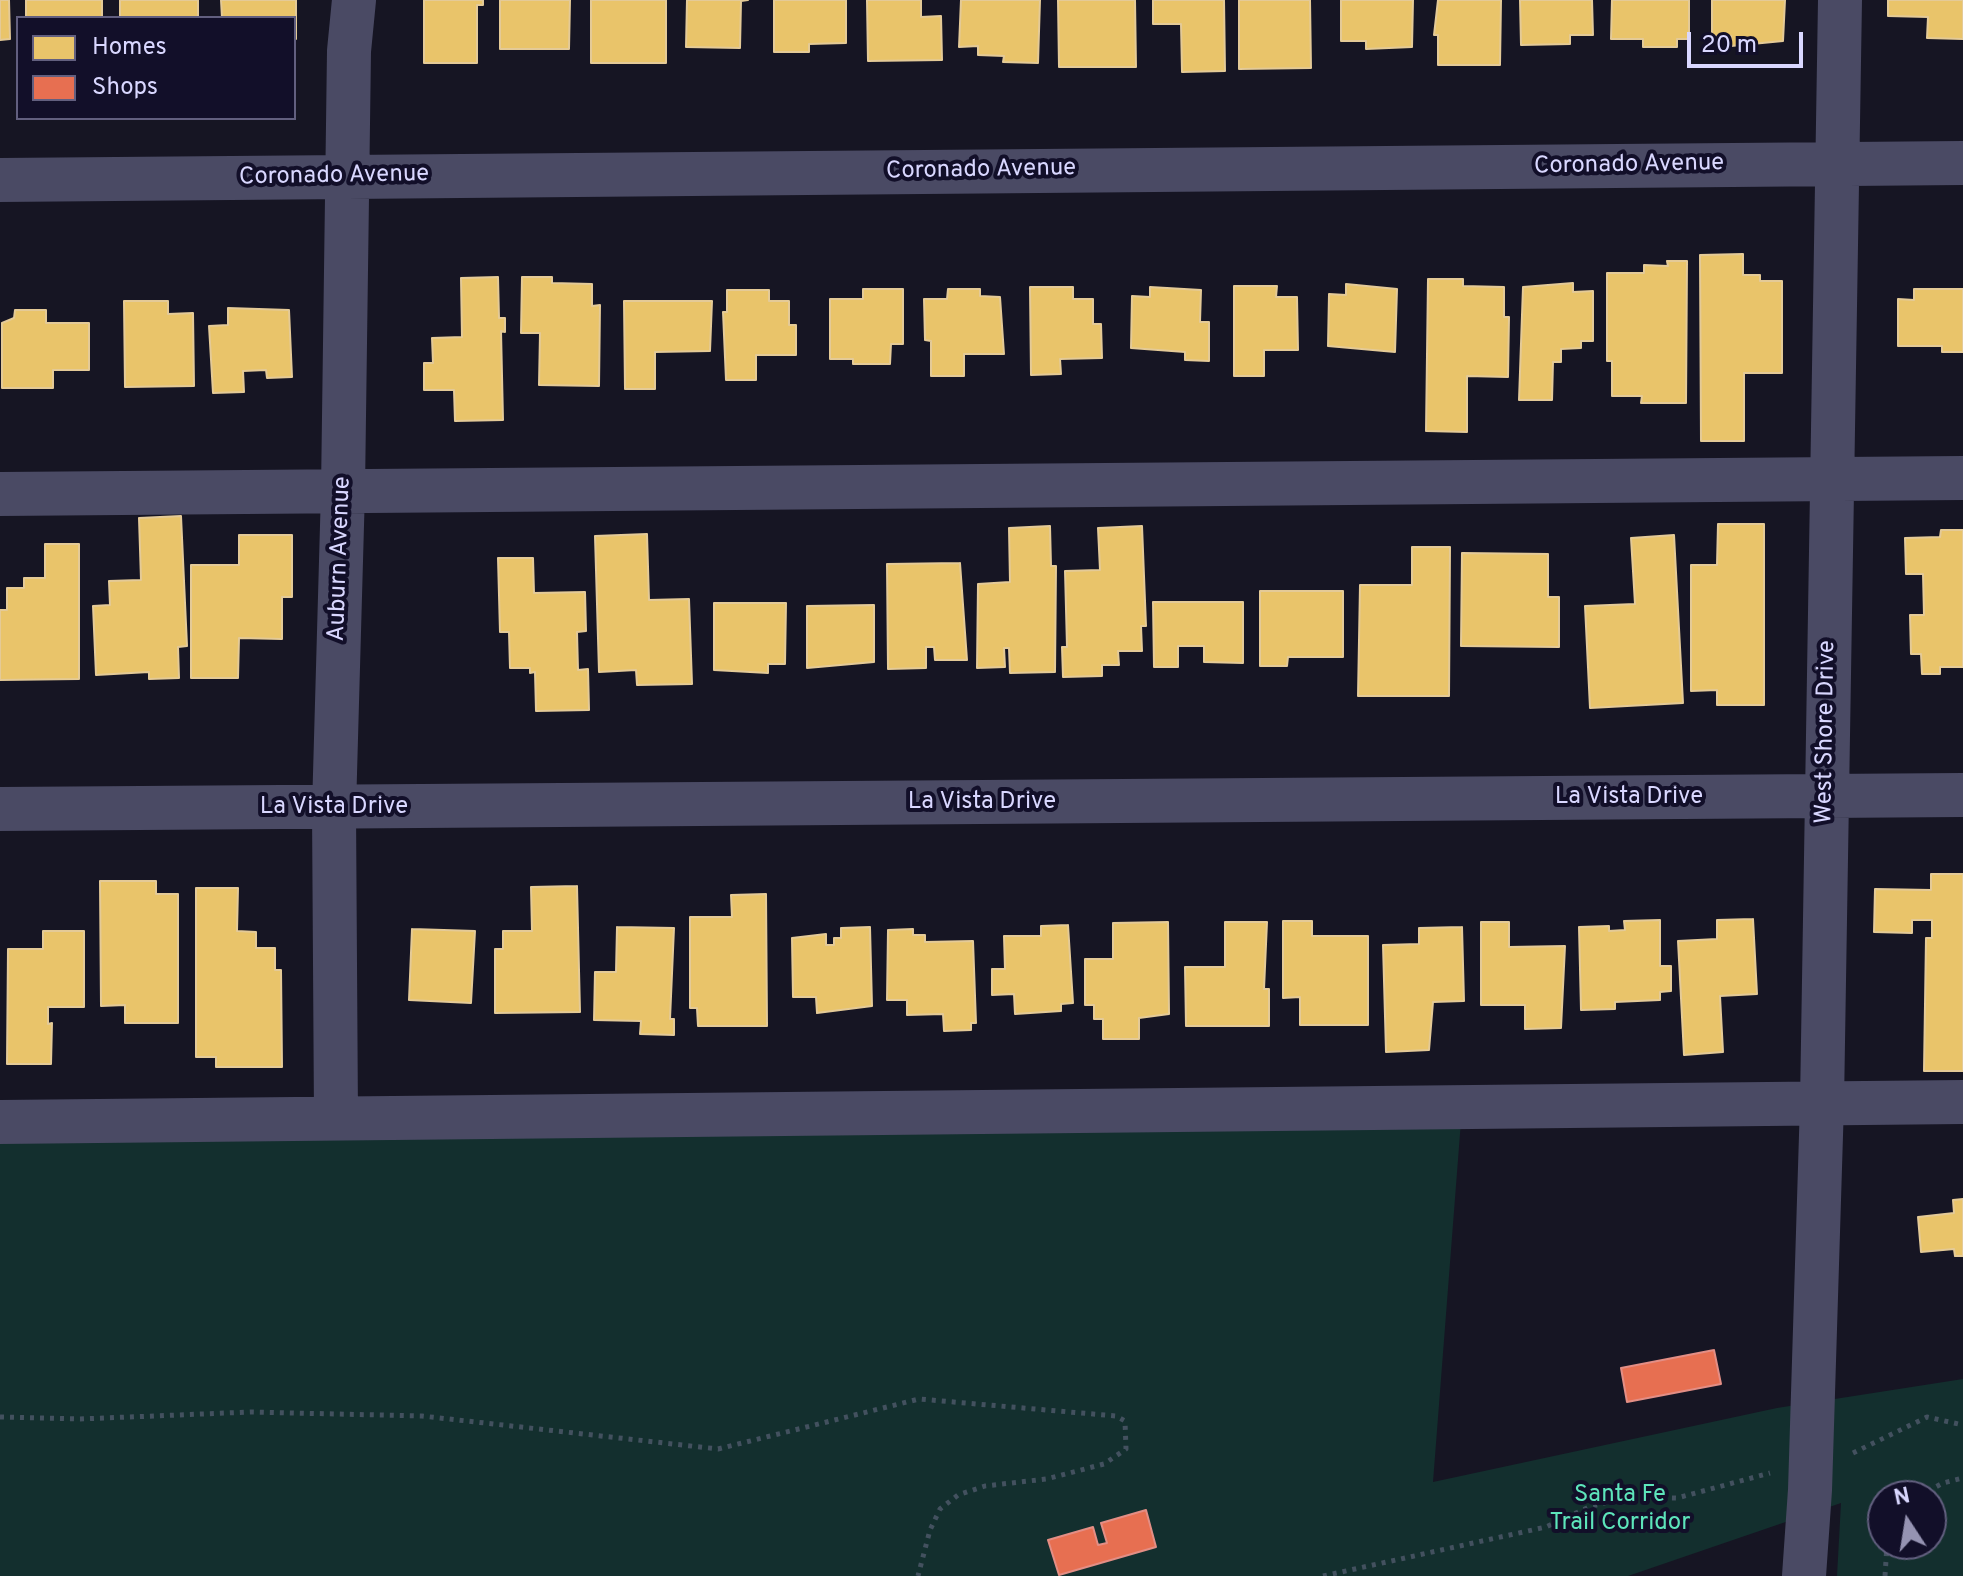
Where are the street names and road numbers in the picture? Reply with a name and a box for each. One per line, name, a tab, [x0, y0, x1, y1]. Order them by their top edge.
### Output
street label: Coronado Avenue	[1534, 150, 1724, 182]
street label: Coronado Avenue	[886, 155, 1076, 187]
street label: Coronado Avenue	[239, 161, 429, 193]
street label: Auburn Avenue	[324, 476, 358, 642]
street label: West Shore Drive	[1811, 640, 1843, 824]
street label: La Vista Drive	[1555, 784, 1703, 812]
street label: La Vista Drive	[908, 789, 1056, 817]
street label: La Vista Drive	[260, 794, 408, 822]

